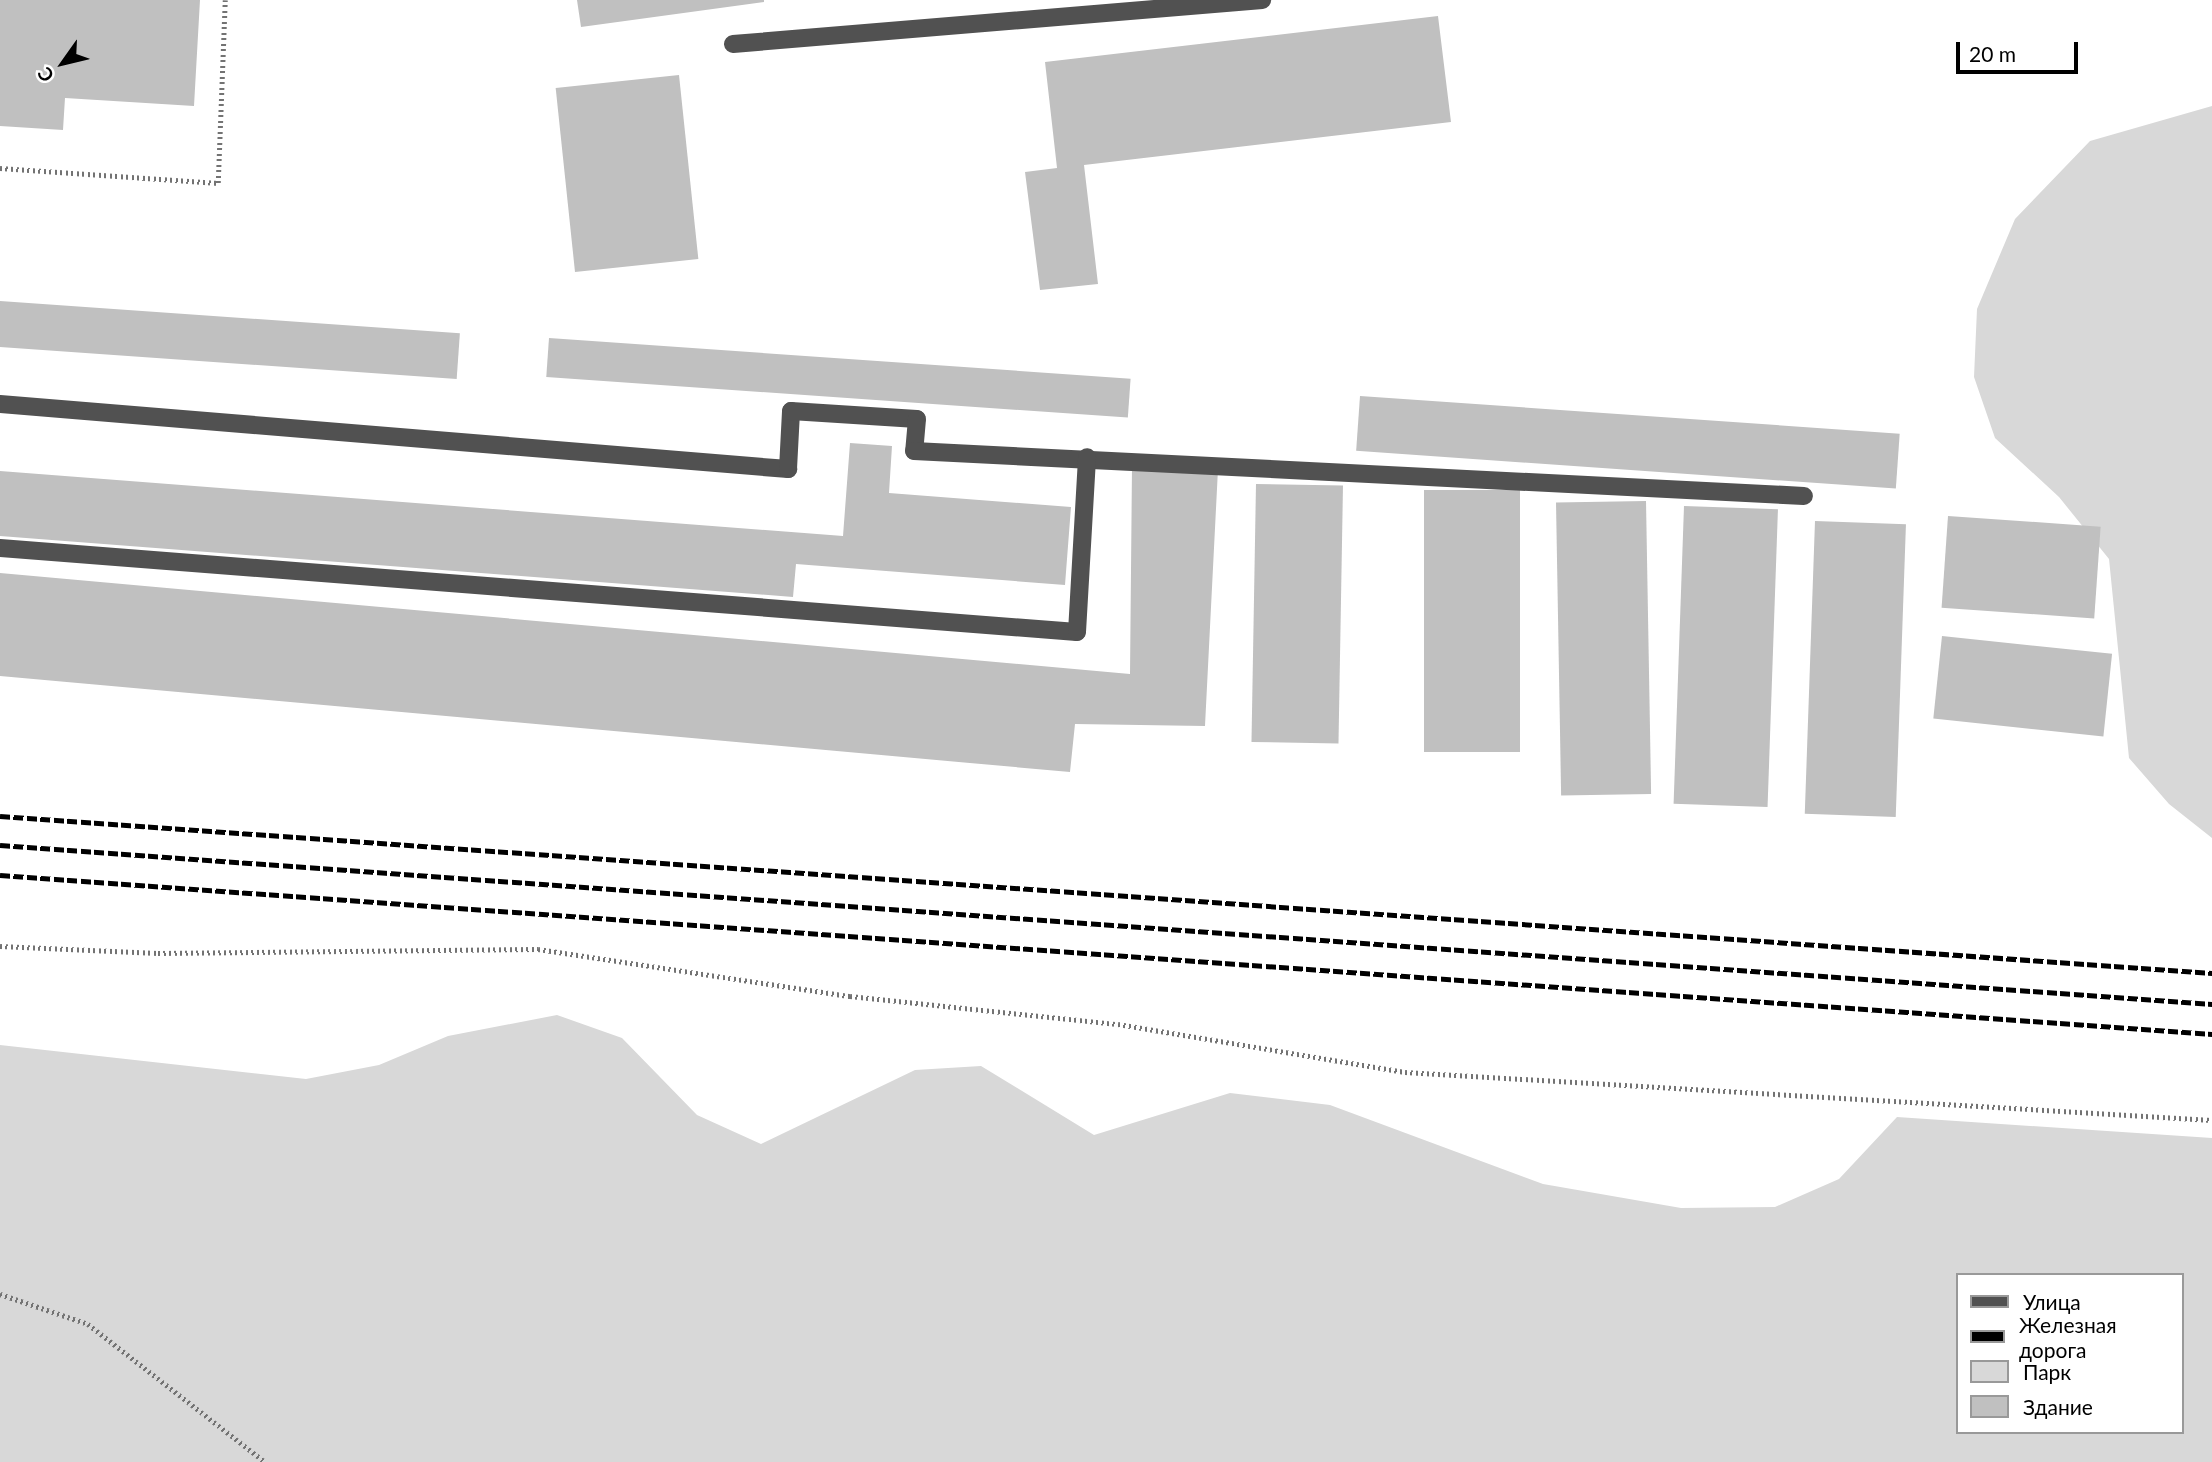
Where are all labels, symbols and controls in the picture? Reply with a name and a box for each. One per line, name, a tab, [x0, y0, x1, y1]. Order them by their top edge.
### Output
north arrow	[28, 28, 98, 98]
scale bar	[1960, 28, 2082, 72]
text: 20 m	[1969, 41, 2016, 66]
text: С	[32, 63, 58, 87]
legend	[1956, 1273, 2184, 1434]
text: Улица	[2023, 1289, 2081, 1314]
text: Железная дорога	[2019, 1312, 2117, 1362]
text: Парк	[2023, 1359, 2071, 1384]
text: Здание	[2023, 1394, 2093, 1419]

